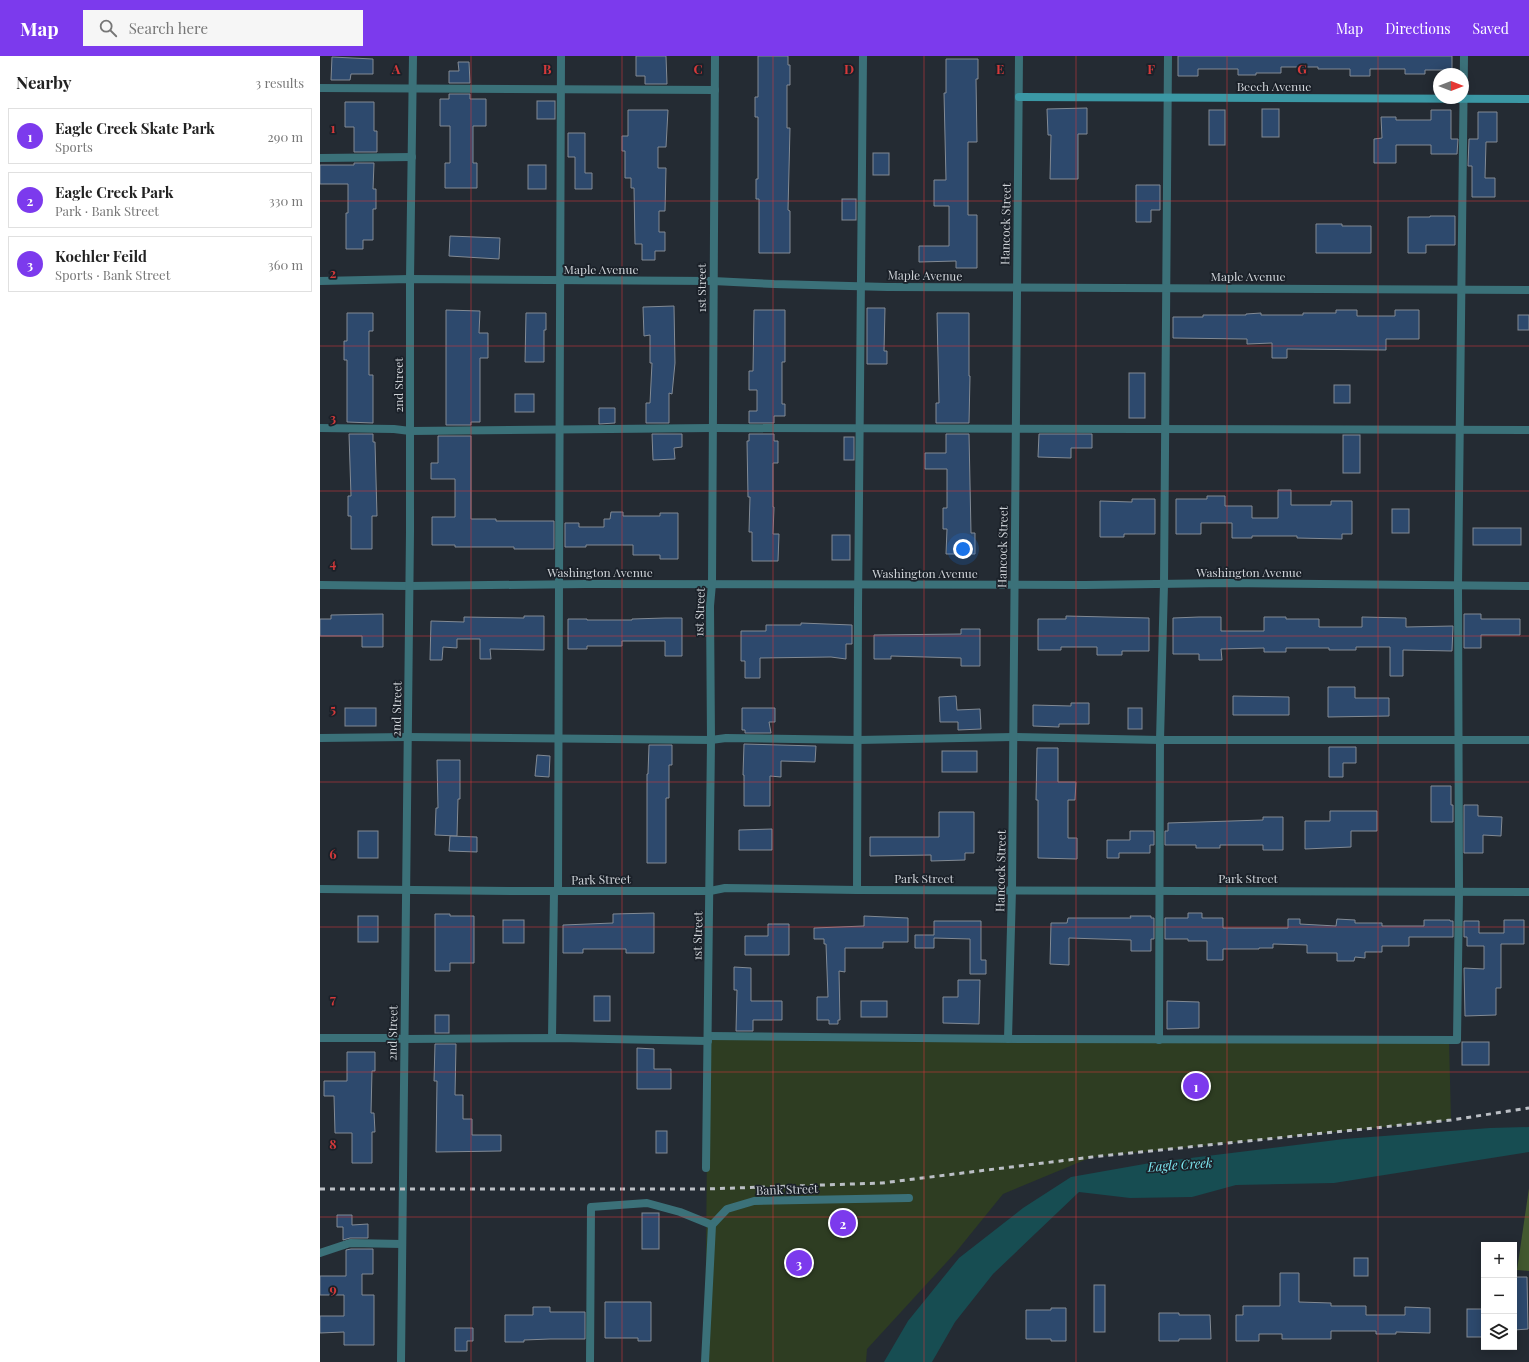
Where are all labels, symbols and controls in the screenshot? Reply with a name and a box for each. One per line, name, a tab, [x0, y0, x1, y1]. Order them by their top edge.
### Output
search box	[83, 10, 363, 46]
text: Map	[20, 15, 59, 41]
icon: search	[97, 17, 119, 39]
text: Search here	[129, 18, 208, 38]
text: Map	[1336, 19, 1363, 38]
text: Directions	[1385, 19, 1451, 38]
text: Saved	[1473, 19, 1509, 38]
text: A	[391, 60, 401, 77]
text: B	[543, 60, 552, 77]
text: C	[693, 60, 703, 77]
text: D	[844, 60, 854, 77]
text: E	[996, 60, 1004, 77]
text: F	[1147, 60, 1155, 77]
text: G	[1297, 60, 1307, 77]
north arrow	[1433, 68, 1469, 104]
text: Nearby	[16, 71, 71, 93]
text: 3 results	[255, 74, 304, 91]
street label: Beech Avenue	[1237, 78, 1311, 94]
text: Eagle Creek Skate Park	[55, 118, 215, 138]
text: 1	[331, 119, 336, 136]
text: 1	[28, 128, 32, 145]
text: 290 m	[268, 128, 303, 145]
text: Sports	[55, 138, 93, 155]
text: Eagle Creek Park	[55, 182, 173, 202]
street label: Hancock Street	[996, 182, 1014, 265]
text: 2	[27, 192, 33, 209]
text: 330 m	[269, 192, 303, 209]
text: Park · Bank Street	[55, 202, 159, 219]
text: Koehler Feild	[55, 246, 147, 266]
text: 3	[27, 256, 33, 273]
text: 360 m	[268, 256, 303, 273]
street label: Maple Avenue	[564, 261, 638, 277]
street label: 1st Street	[693, 263, 709, 313]
text: 2	[330, 264, 337, 281]
text: Sports · Bank Street	[55, 266, 170, 283]
street label: Maple Avenue	[887, 266, 963, 284]
street label: Maple Avenue	[1211, 268, 1285, 284]
street label: 2nd Street	[390, 357, 406, 413]
text: 3	[330, 409, 336, 426]
street label: Hancock Street	[993, 505, 1011, 588]
your location	[953, 539, 973, 559]
text: 4	[330, 554, 337, 571]
street label: Washington Avenue	[546, 564, 653, 580]
street label: Washington Avenue	[1195, 564, 1302, 580]
street label: Washington Avenue	[871, 565, 978, 581]
street label: 1st Street	[690, 586, 708, 637]
street label: 2nd Street	[388, 681, 404, 737]
text: 5	[330, 700, 336, 717]
street label: Hancock Street	[991, 829, 1009, 912]
text: 6	[329, 845, 337, 862]
street label: Park Street	[571, 870, 632, 888]
street label: Park Street	[894, 870, 955, 886]
street label: Park Street	[1218, 870, 1279, 886]
street label: 1st Street	[689, 911, 705, 961]
text: 7	[330, 990, 336, 1007]
street label: 2nd Street	[384, 1005, 400, 1061]
pin: 1	[1183, 1071, 1209, 1101]
text: 8	[329, 1135, 337, 1152]
water label: Eagle Creek	[1146, 1153, 1213, 1175]
street label: Bank Street	[756, 1180, 819, 1198]
pin: 2	[830, 1208, 856, 1238]
map controls	[1481, 1242, 1517, 1350]
button: +	[1481, 1242, 1517, 1278]
pin: 3	[786, 1248, 812, 1278]
button: −	[1481, 1278, 1517, 1314]
text: 9	[329, 1280, 337, 1297]
button: layers	[1481, 1314, 1517, 1350]

